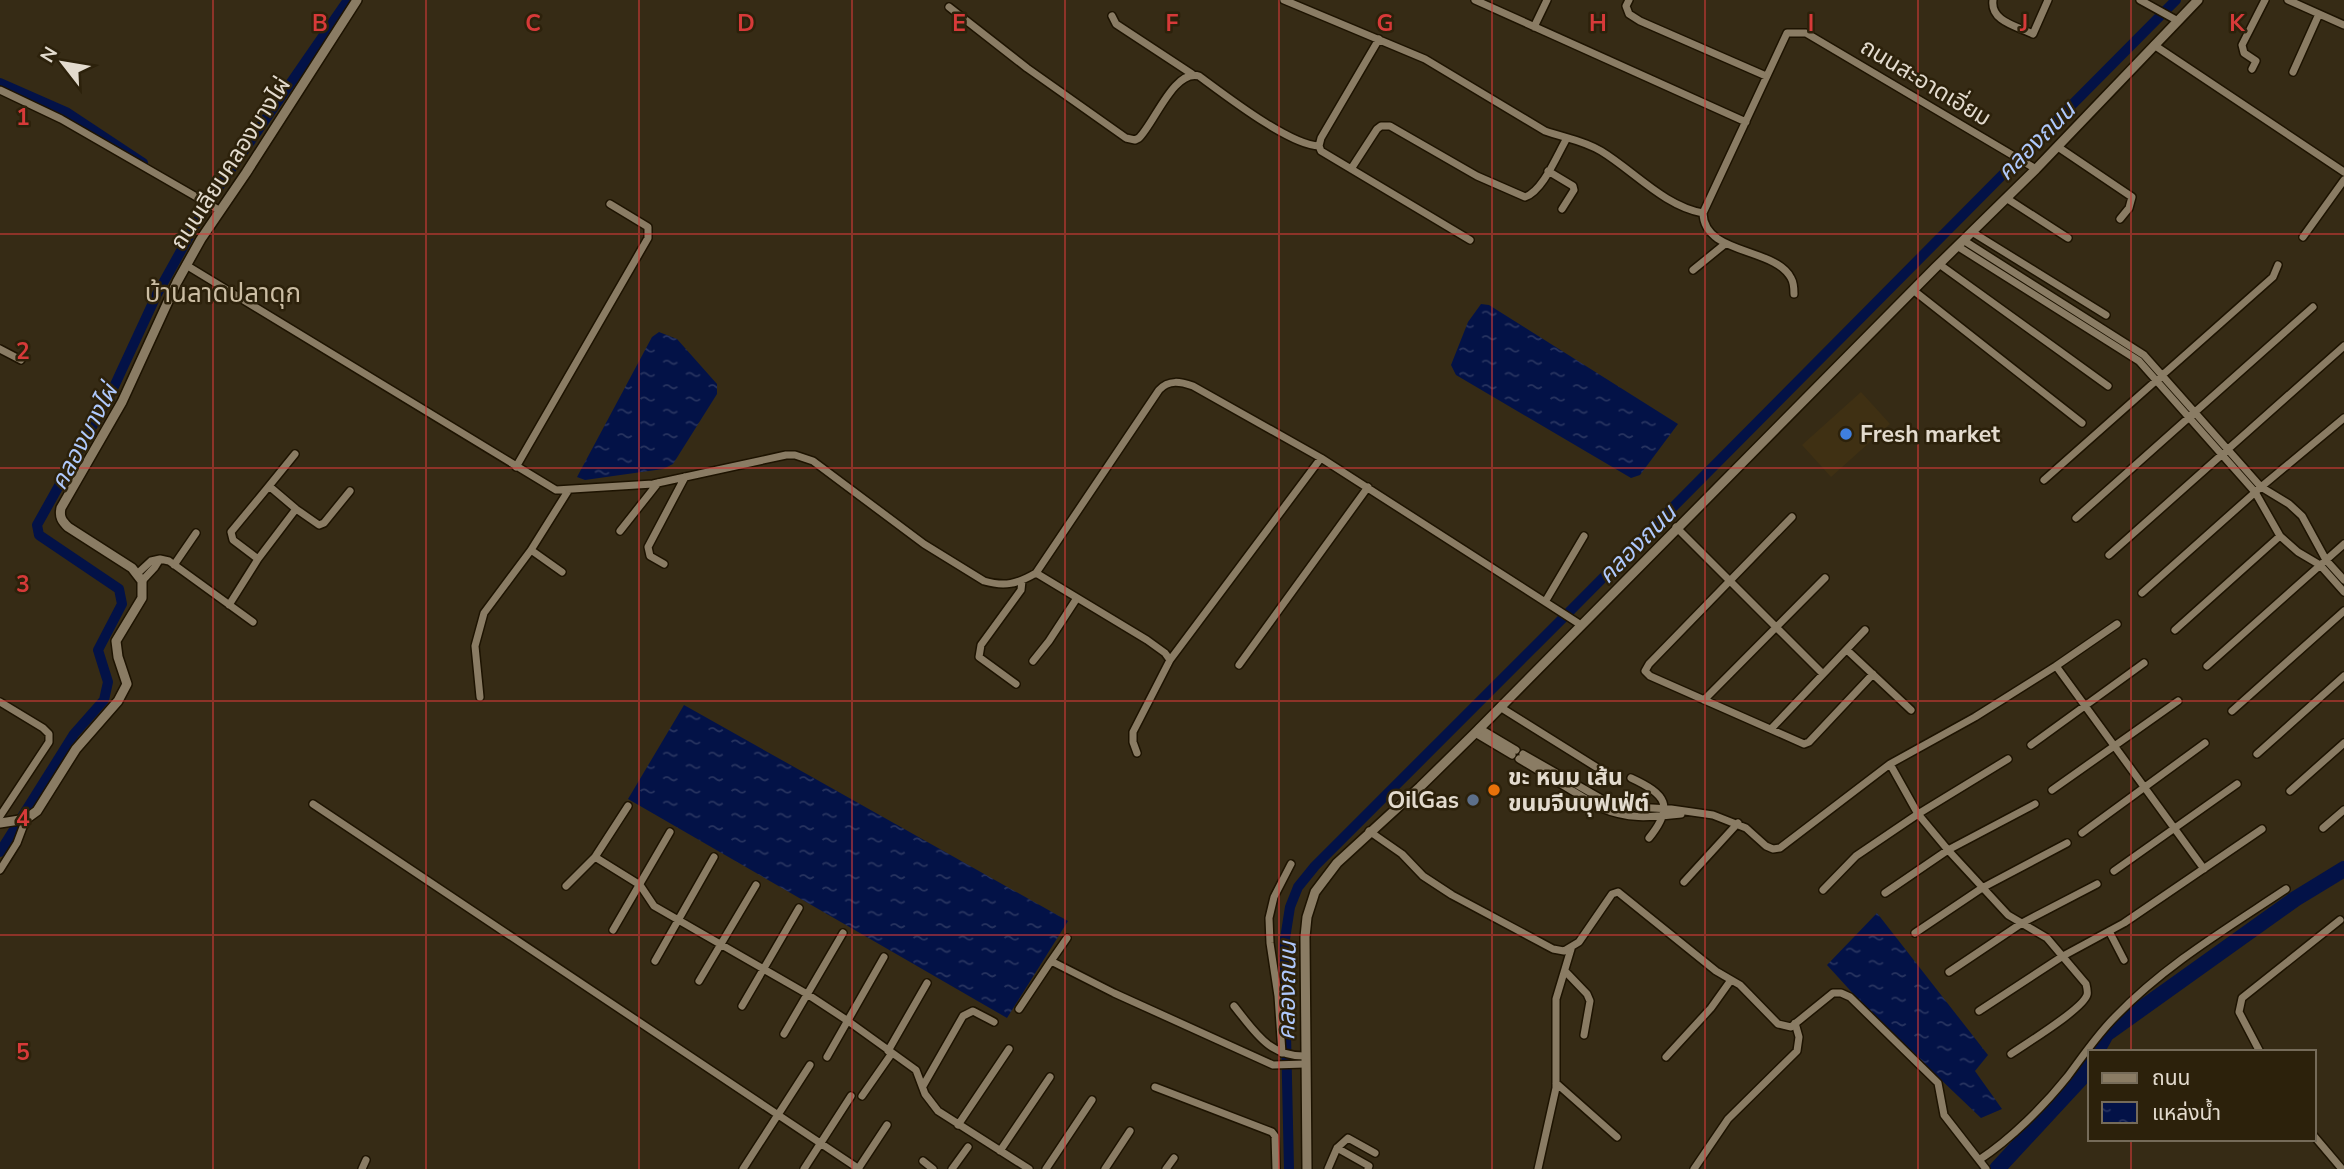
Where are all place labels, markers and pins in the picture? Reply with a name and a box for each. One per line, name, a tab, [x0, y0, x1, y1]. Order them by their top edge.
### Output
place label: Fresh market	[1860, 419, 2000, 450]
marker: Fresh market	[1838, 426, 1854, 442]
place label: ขะ หนม เส้น ขนมจีนบุฟเฟ่ต์	[1508, 762, 1649, 819]
marker: ขะ หนม เส้น ขนมจีนบุฟเฟ่ต์	[1486, 782, 1502, 798]
place label: OilGas	[1387, 785, 1459, 816]
marker: OilGas	[1465, 792, 1481, 808]

